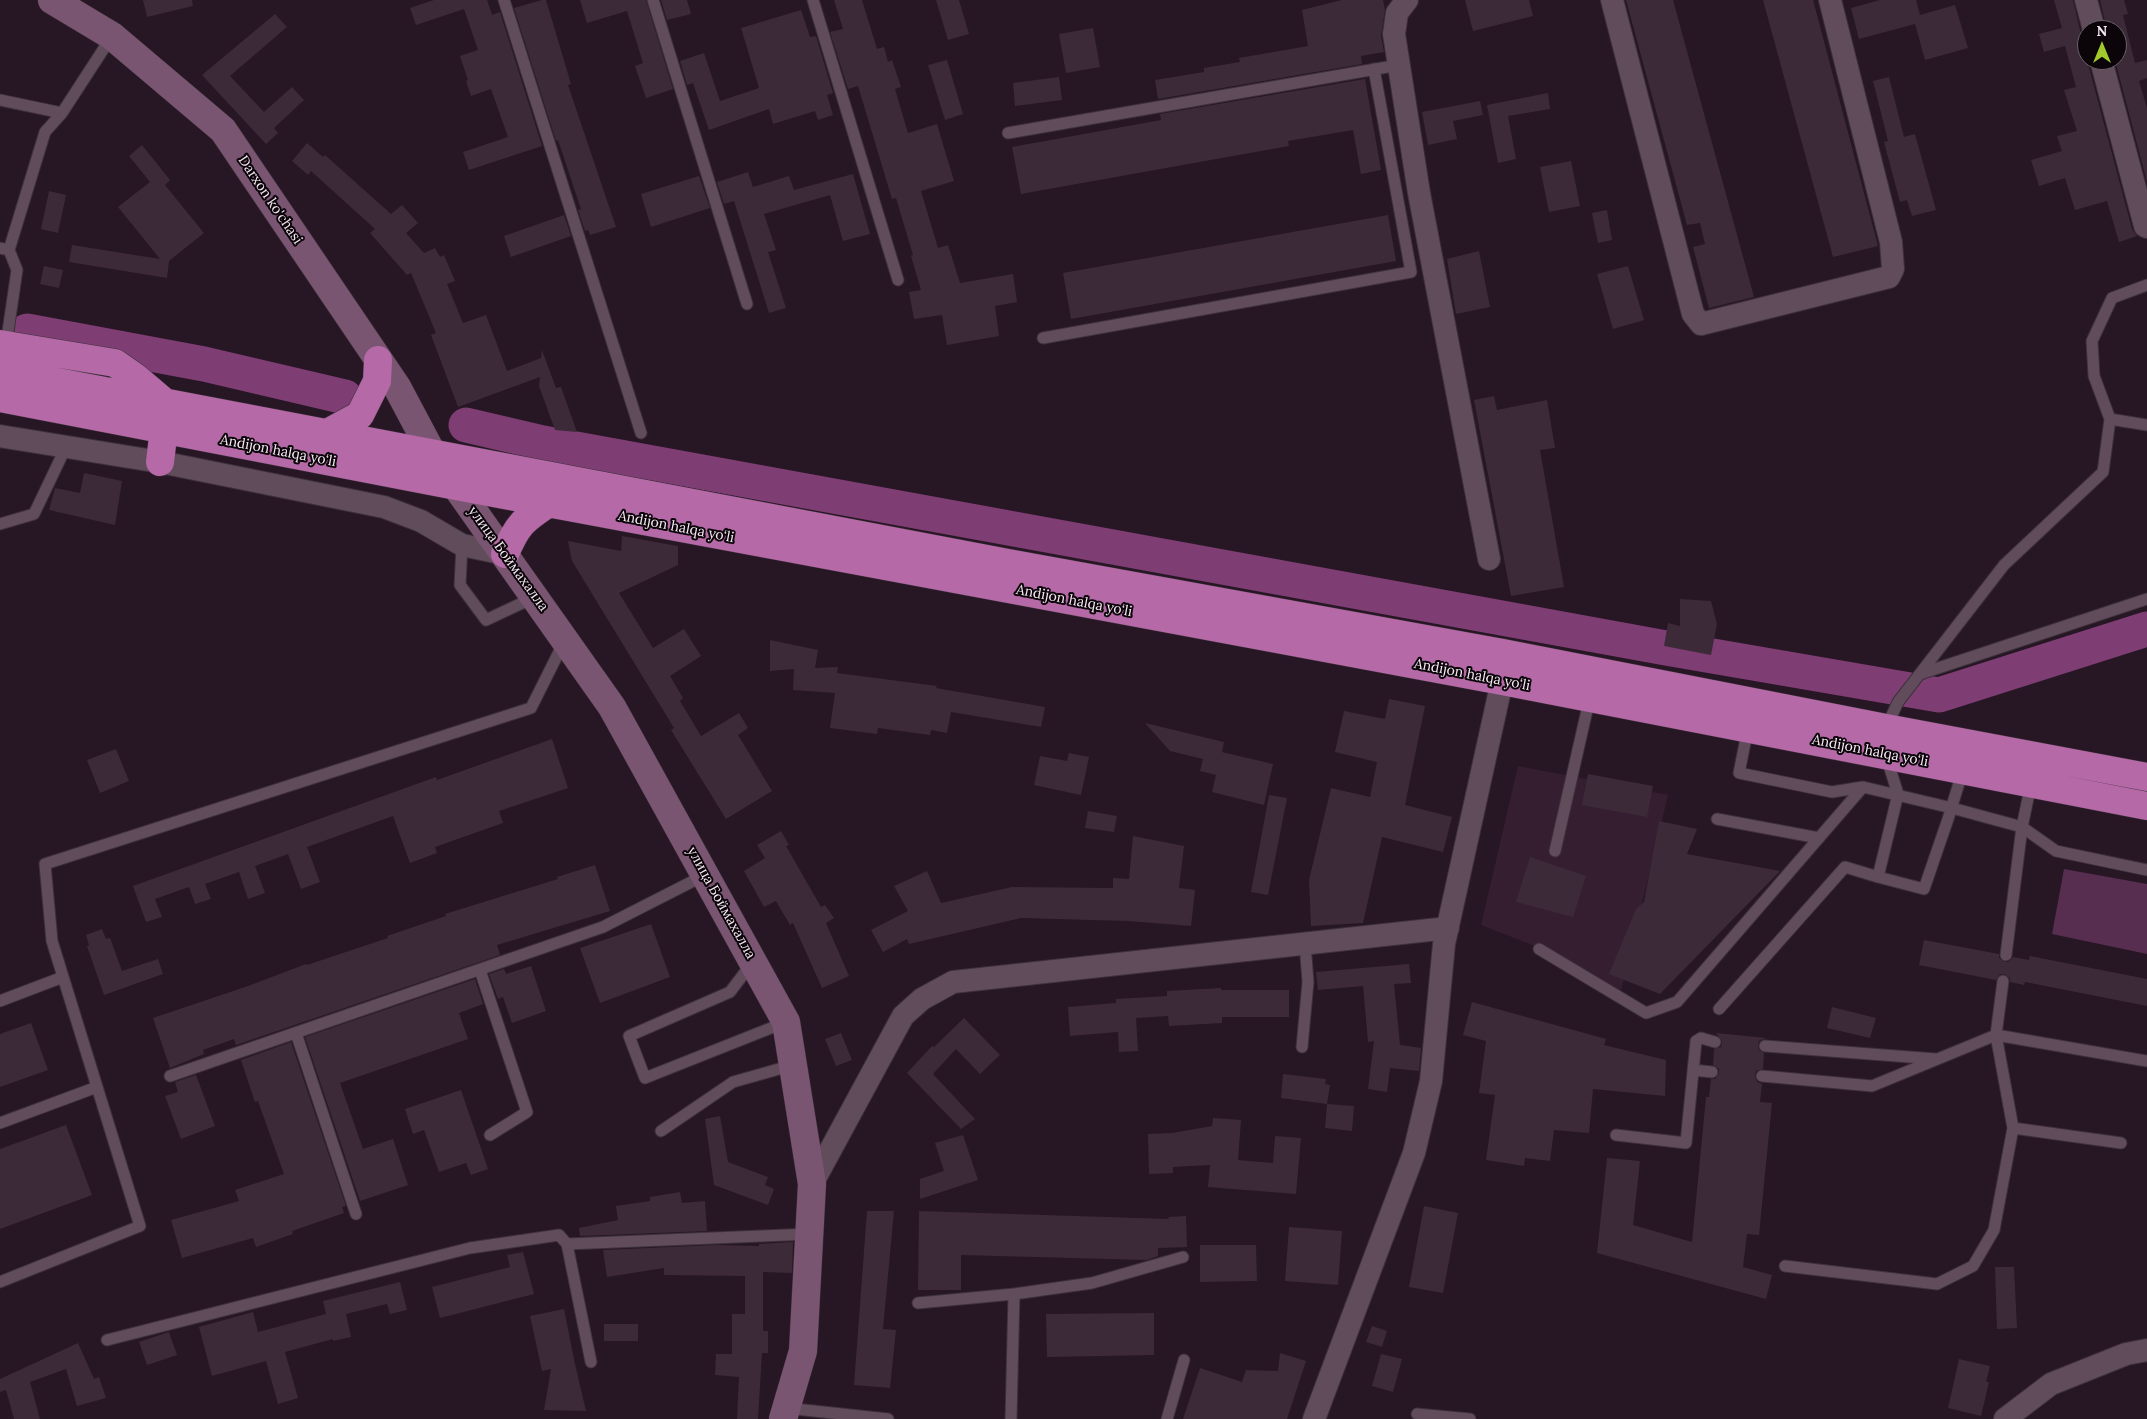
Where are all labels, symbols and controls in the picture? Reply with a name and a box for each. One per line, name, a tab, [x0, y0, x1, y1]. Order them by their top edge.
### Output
north arrow	[2077, 20, 2127, 70]
text: N	[2097, 22, 2107, 40]
street label: Darxon ko'chasi	[234, 153, 306, 247]
street label: Andijon halqa yo‘li	[219, 432, 337, 470]
street label: улица Боймахалла	[464, 503, 552, 615]
street label: Andijon halqa yo‘li	[617, 508, 735, 546]
street label: Andijon halqa yo‘li	[1015, 582, 1133, 620]
street label: Andijon halqa yo‘li	[1413, 656, 1531, 694]
street label: Andijon halqa yo‘li	[1811, 732, 1929, 770]
street label: улица Боймахалла	[683, 844, 759, 962]

